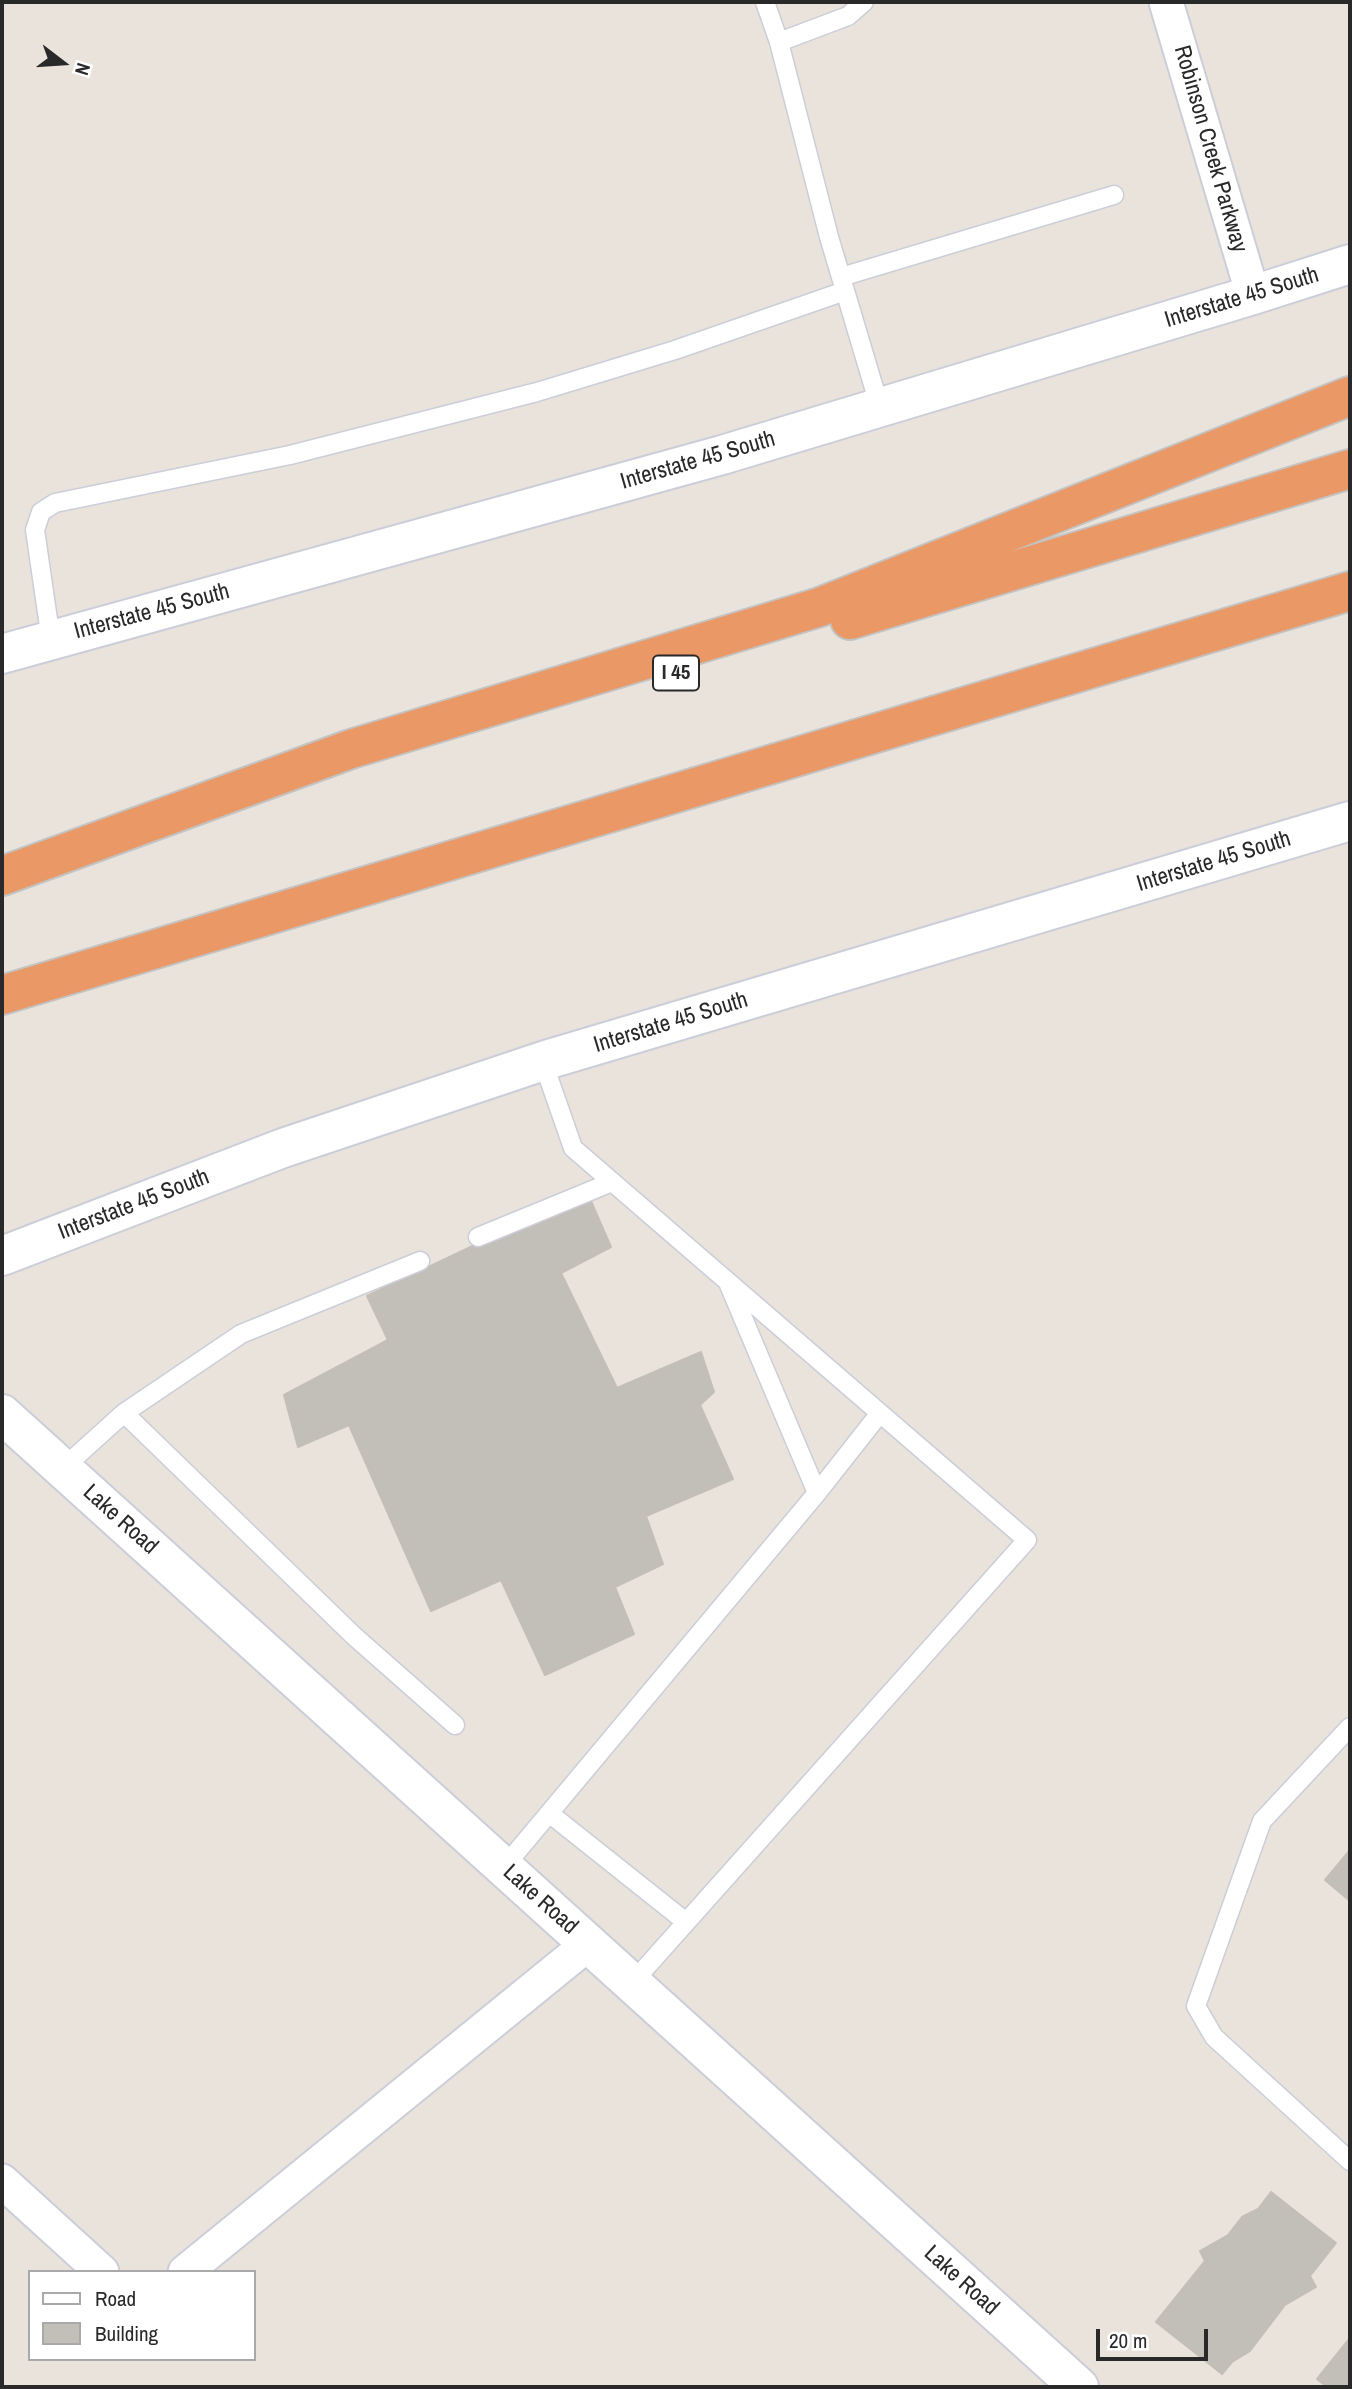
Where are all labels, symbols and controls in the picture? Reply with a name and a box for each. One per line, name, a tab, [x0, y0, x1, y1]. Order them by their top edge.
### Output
north arrow	[28, 28, 98, 98]
street label: Robinson Creek Parkway	[1167, 42, 1253, 256]
text: N	[69, 60, 97, 78]
street label: Interstate 45 South	[1162, 262, 1322, 334]
street label: Interstate 45 South	[618, 426, 778, 496]
street label: Interstate 45 South	[71, 578, 233, 646]
road number: I 45	[653, 656, 699, 690]
street label: Interstate 45 South	[1134, 826, 1294, 898]
street label: Interstate 45 South	[591, 987, 751, 1059]
street label: Interstate 45 South	[55, 1164, 213, 1246]
street label: Lake Road	[77, 1479, 163, 1561]
street label: Lake Road	[497, 1859, 583, 1941]
street label: Lake Road	[918, 2240, 1004, 2322]
legend	[28, 2270, 256, 2361]
text: Road	[95, 2284, 136, 2313]
scale bar	[1100, 2316, 1212, 2360]
text: Building	[95, 2319, 158, 2348]
text: 20 m	[1109, 2326, 1147, 2355]

